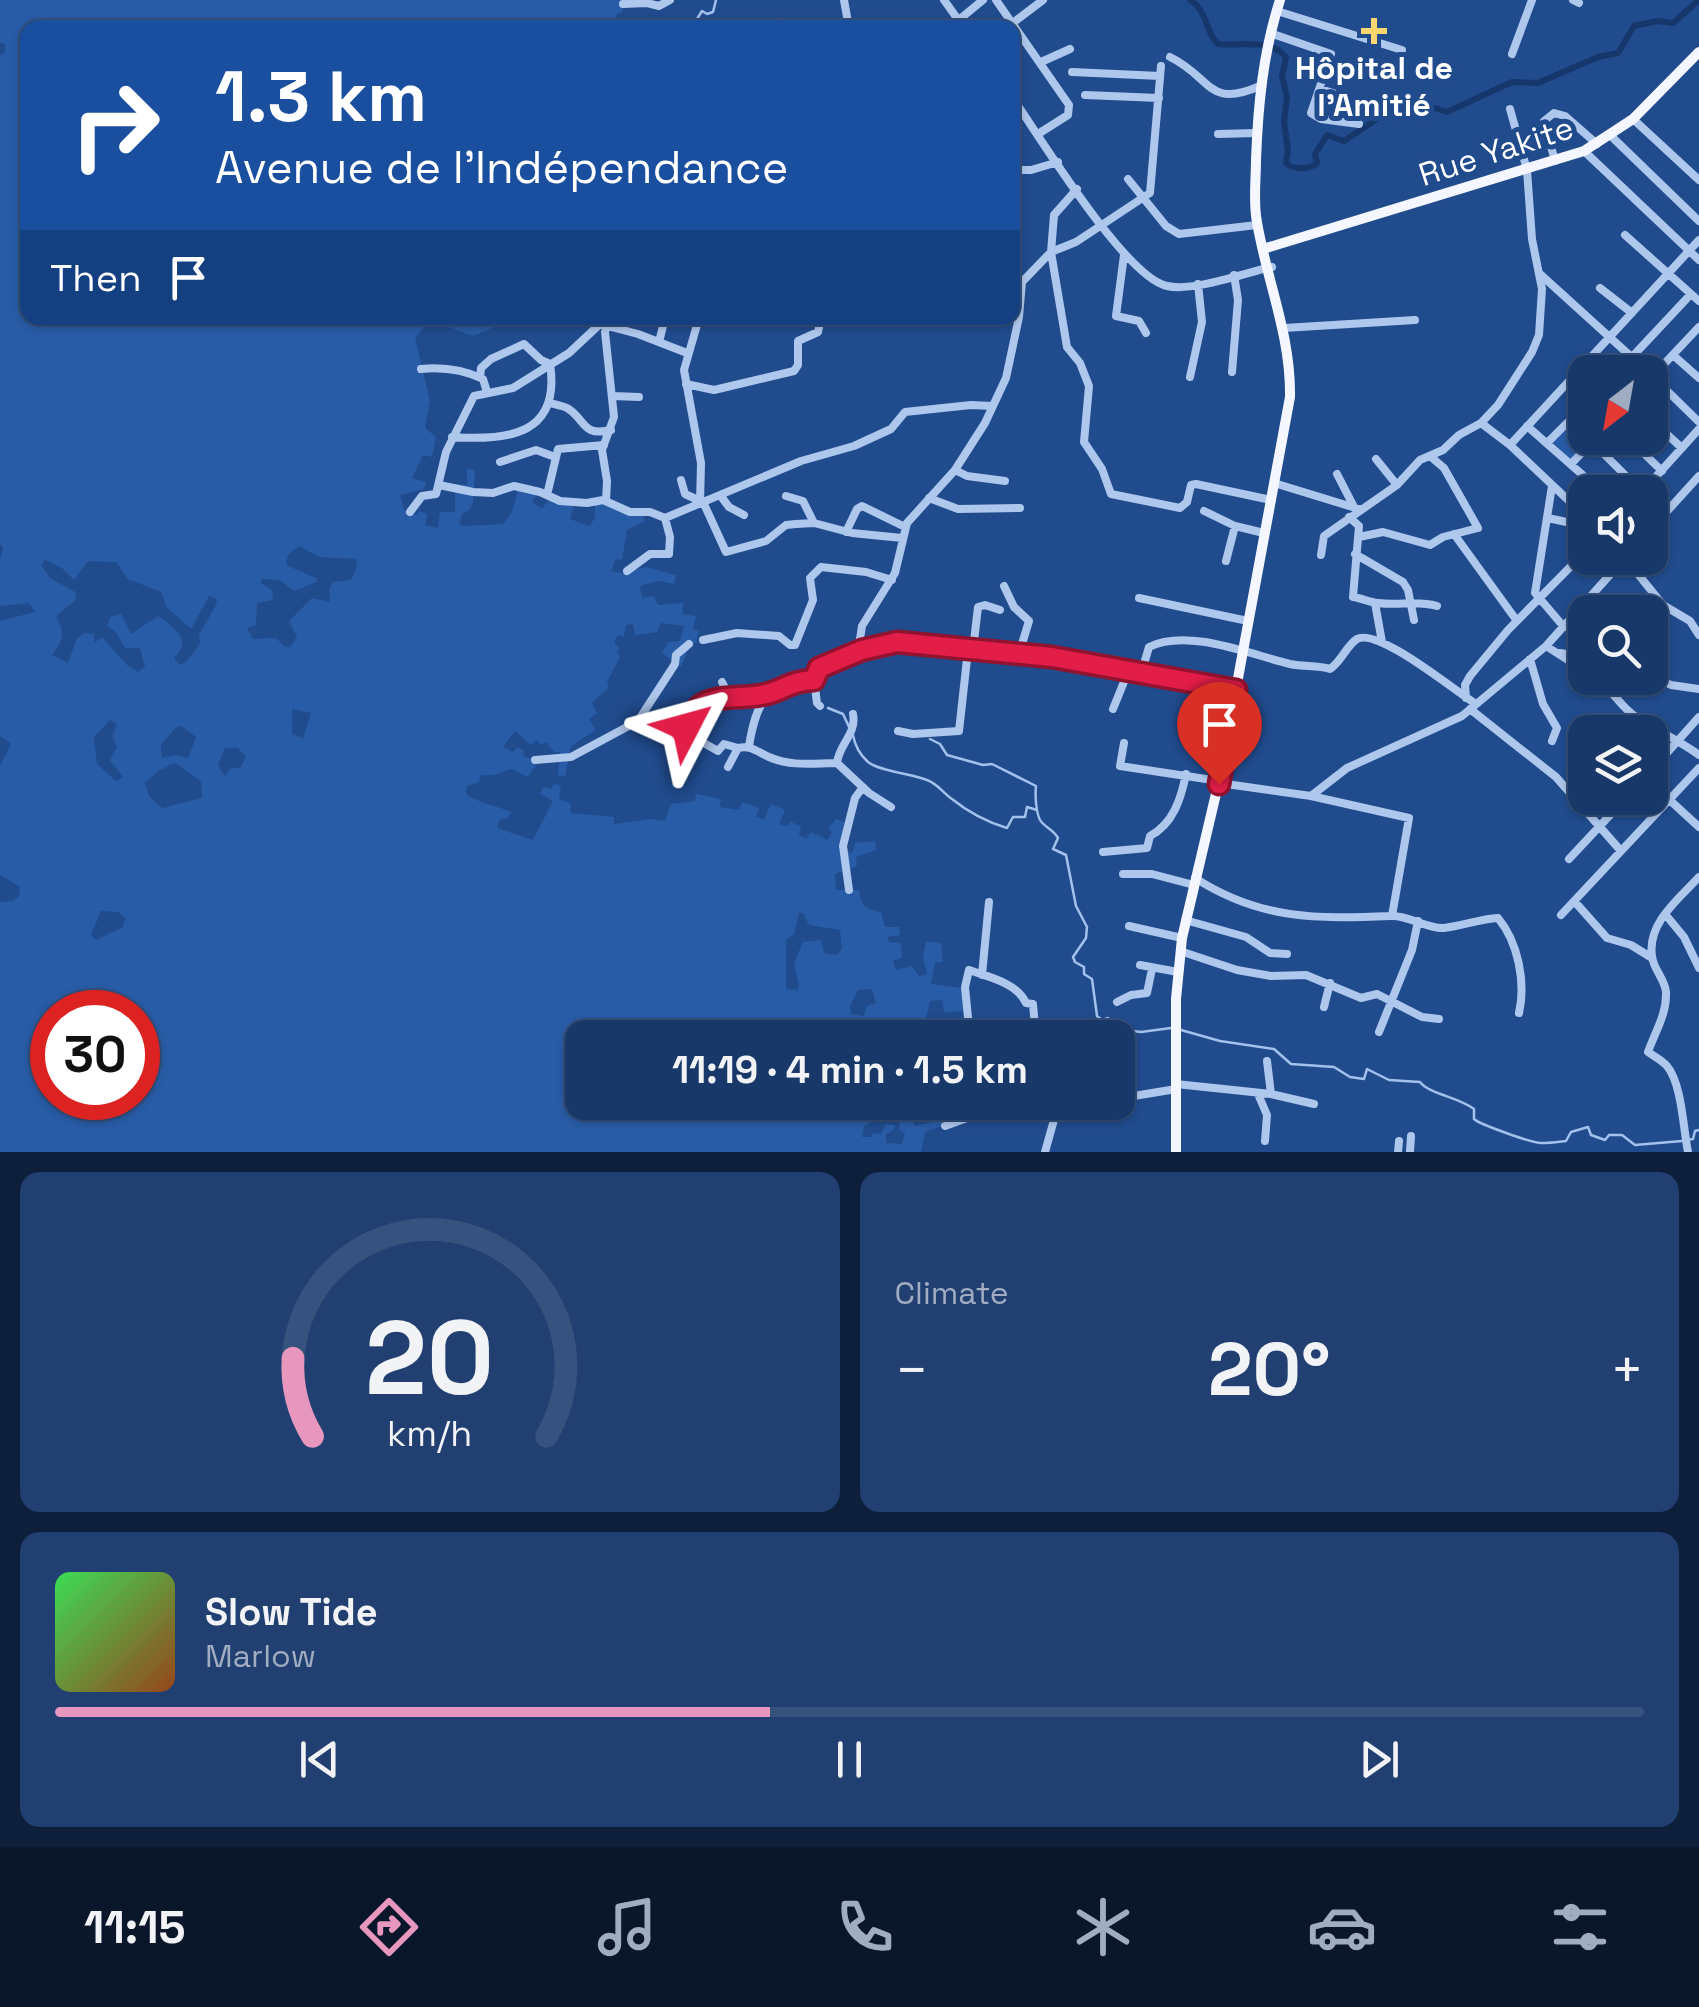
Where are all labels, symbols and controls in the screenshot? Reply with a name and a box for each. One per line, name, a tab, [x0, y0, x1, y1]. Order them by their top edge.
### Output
marker: Hôpital de l'Amitié	[1361, 18, 1387, 44]
place label: Hôpital de l'Amitié	[1295, 48, 1453, 125]
text: 1.3 km	[215, 52, 427, 141]
icon: right	[50, 60, 180, 190]
street label: Rue Yakite	[1414, 107, 1578, 195]
text: Avenue de l'Indépendance	[215, 139, 788, 196]
icon: arrive	[161, 250, 216, 305]
text: Then	[50, 254, 141, 302]
north arrow	[1568, 355, 1668, 455]
map controls	[1568, 355, 1668, 815]
button: sound	[1568, 475, 1668, 575]
button: search	[1568, 595, 1668, 695]
position arrow	[634, 675, 738, 779]
pin	[1177, 682, 1262, 785]
icon: arrive	[1192, 697, 1247, 752]
button: layers	[1568, 715, 1668, 815]
speed limit sign: 30	[30, 990, 160, 1120]
text: 11:19 · 4 min · 1.5 km	[672, 1046, 1028, 1094]
text: Climate	[895, 1273, 1009, 1313]
text: 20	[365, 1292, 494, 1424]
text: 20°	[1208, 1321, 1331, 1417]
text: −	[895, 1335, 929, 1405]
text: +	[1610, 1335, 1644, 1405]
text: km/h	[387, 1411, 472, 1456]
text: Slow Tide	[205, 1588, 378, 1636]
text: Marlow	[205, 1636, 316, 1676]
icon: previous	[292, 1732, 347, 1787]
icon: pause	[822, 1732, 877, 1787]
icon: next	[1352, 1732, 1407, 1787]
icon: directions	[354, 1892, 424, 1962]
icon: music	[592, 1892, 662, 1962]
icon: phone	[830, 1892, 900, 1962]
icon: climate	[1068, 1892, 1138, 1962]
icon: car	[1307, 1892, 1377, 1962]
icon: filters	[1545, 1892, 1615, 1962]
text: 11:15	[84, 1899, 186, 1956]

